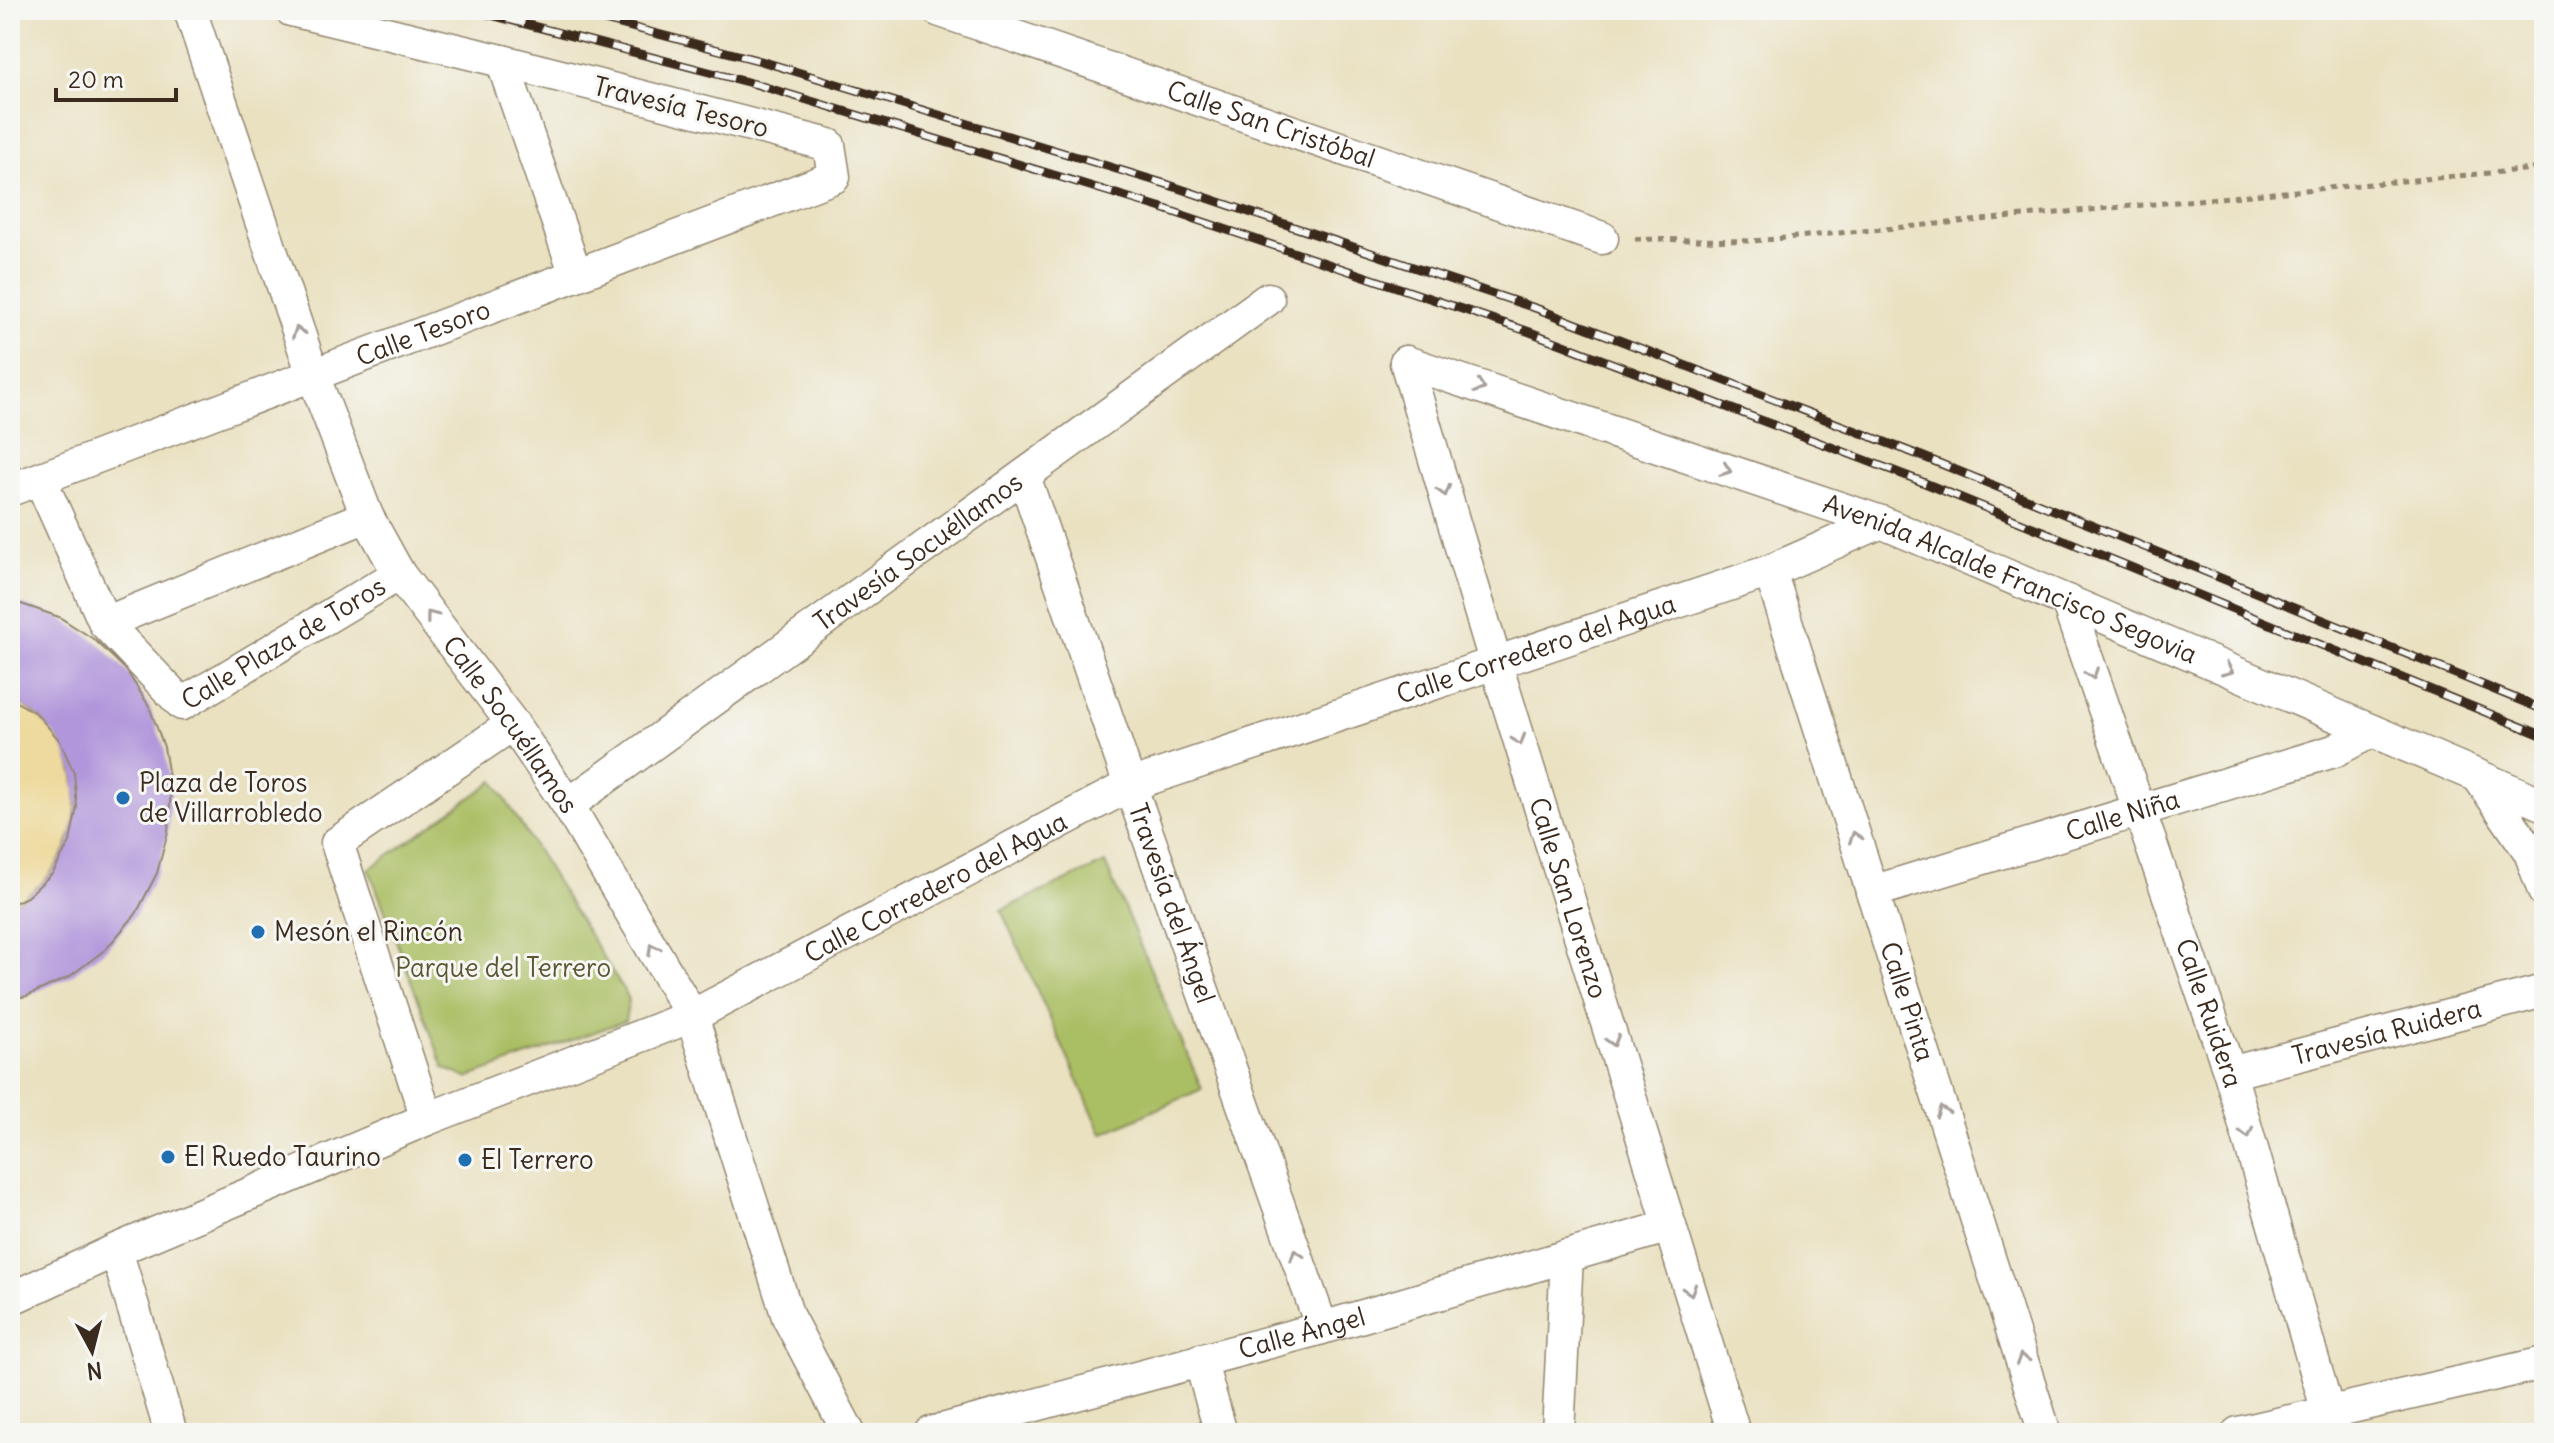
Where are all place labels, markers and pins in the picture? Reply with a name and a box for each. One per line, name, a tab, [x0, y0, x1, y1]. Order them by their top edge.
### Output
place label: Plaza de Toros de Villarrobledo	[139, 766, 323, 829]
marker: Plaza de Toros de Villarrobledo	[114, 789, 132, 807]
place label: Mesón el Rincón	[274, 915, 463, 948]
marker: Mesón el Rincón	[249, 923, 267, 941]
place label: El Ruedo Taurino	[184, 1140, 381, 1173]
place label: El Terrero	[481, 1143, 594, 1176]
marker: El Ruedo Taurino	[159, 1148, 177, 1166]
marker: El Terrero	[456, 1151, 474, 1169]

